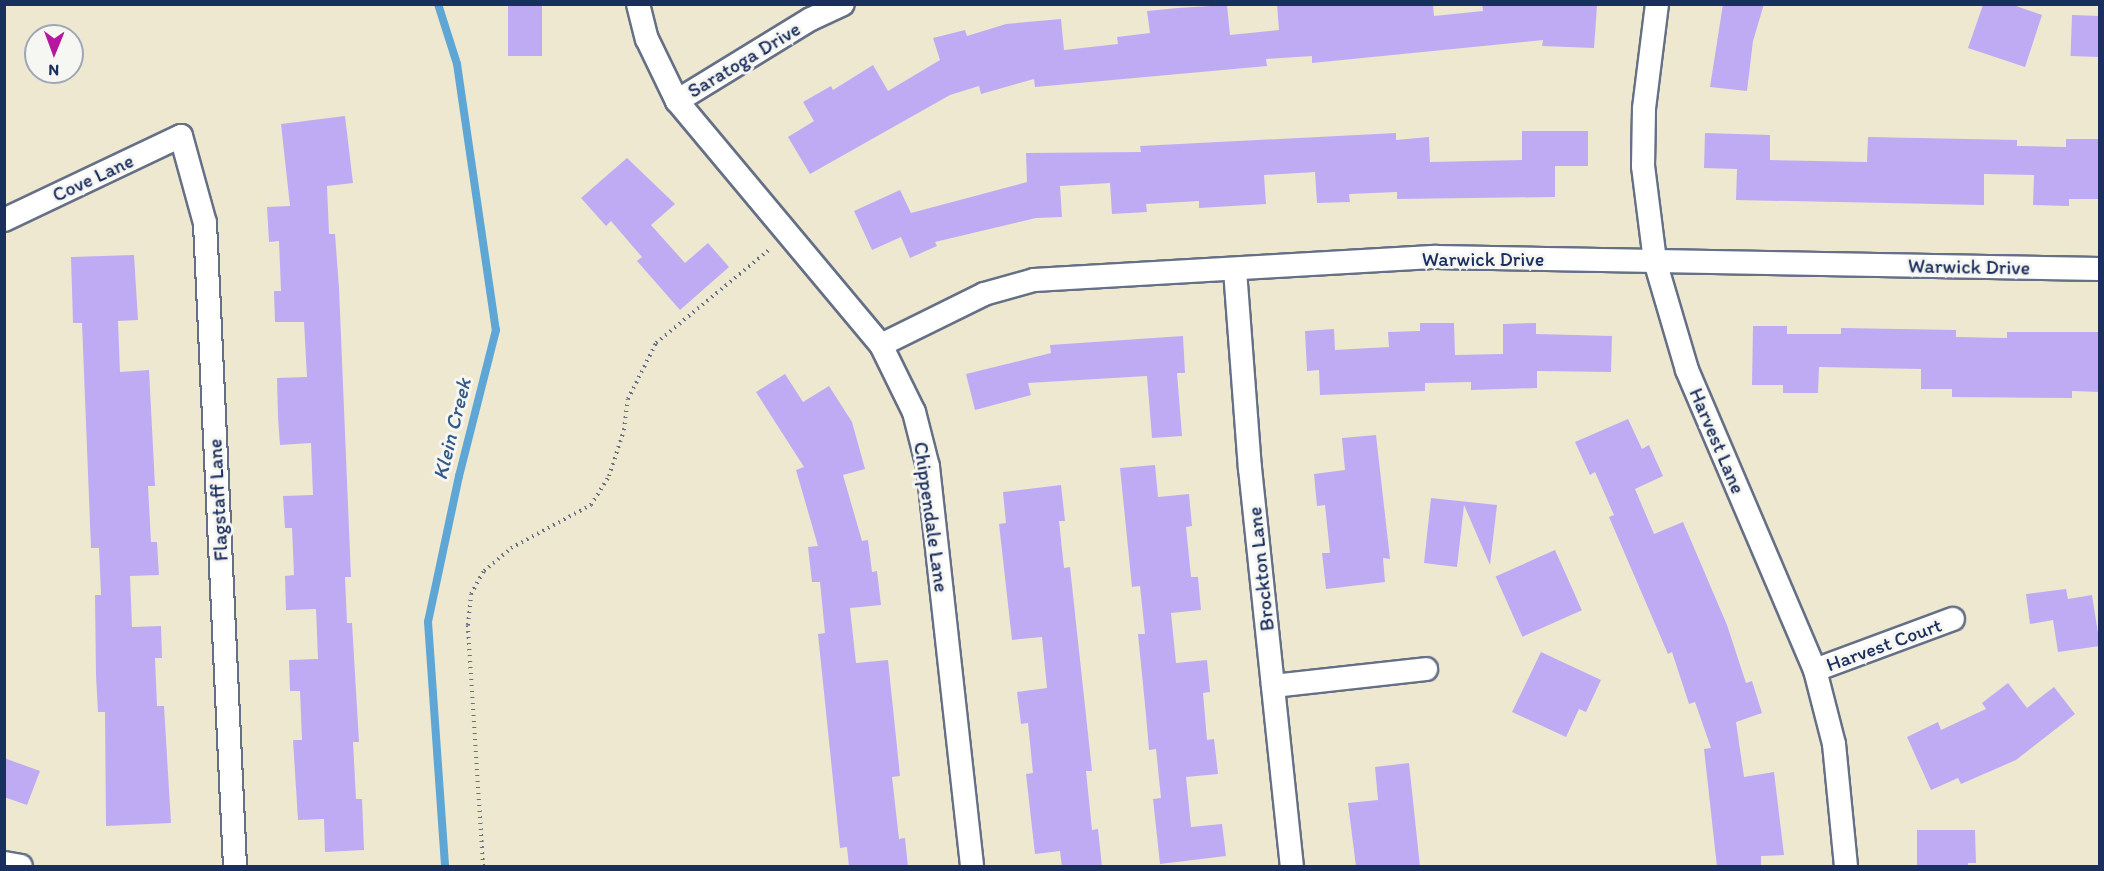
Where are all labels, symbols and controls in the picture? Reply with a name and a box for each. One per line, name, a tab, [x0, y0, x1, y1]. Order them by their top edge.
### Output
street label: Saratoga Drive	[683, 17, 805, 103]
north arrow	[24, 24, 84, 84]
text: N	[48, 61, 59, 80]
street label: Cove Lane	[48, 149, 138, 207]
street label: Warwick Drive	[1422, 247, 1544, 271]
street label: Warwick Drive	[1907, 254, 2031, 280]
water label: Klein Creek	[427, 376, 477, 482]
street label: Harvest Lane	[1684, 384, 1750, 498]
street label: Flagstaff Lane	[203, 438, 233, 562]
street label: Chippendale Lane	[909, 440, 953, 594]
street label: Brockton Lane	[1243, 506, 1279, 632]
street label: Harvest Court	[1823, 613, 1945, 677]

